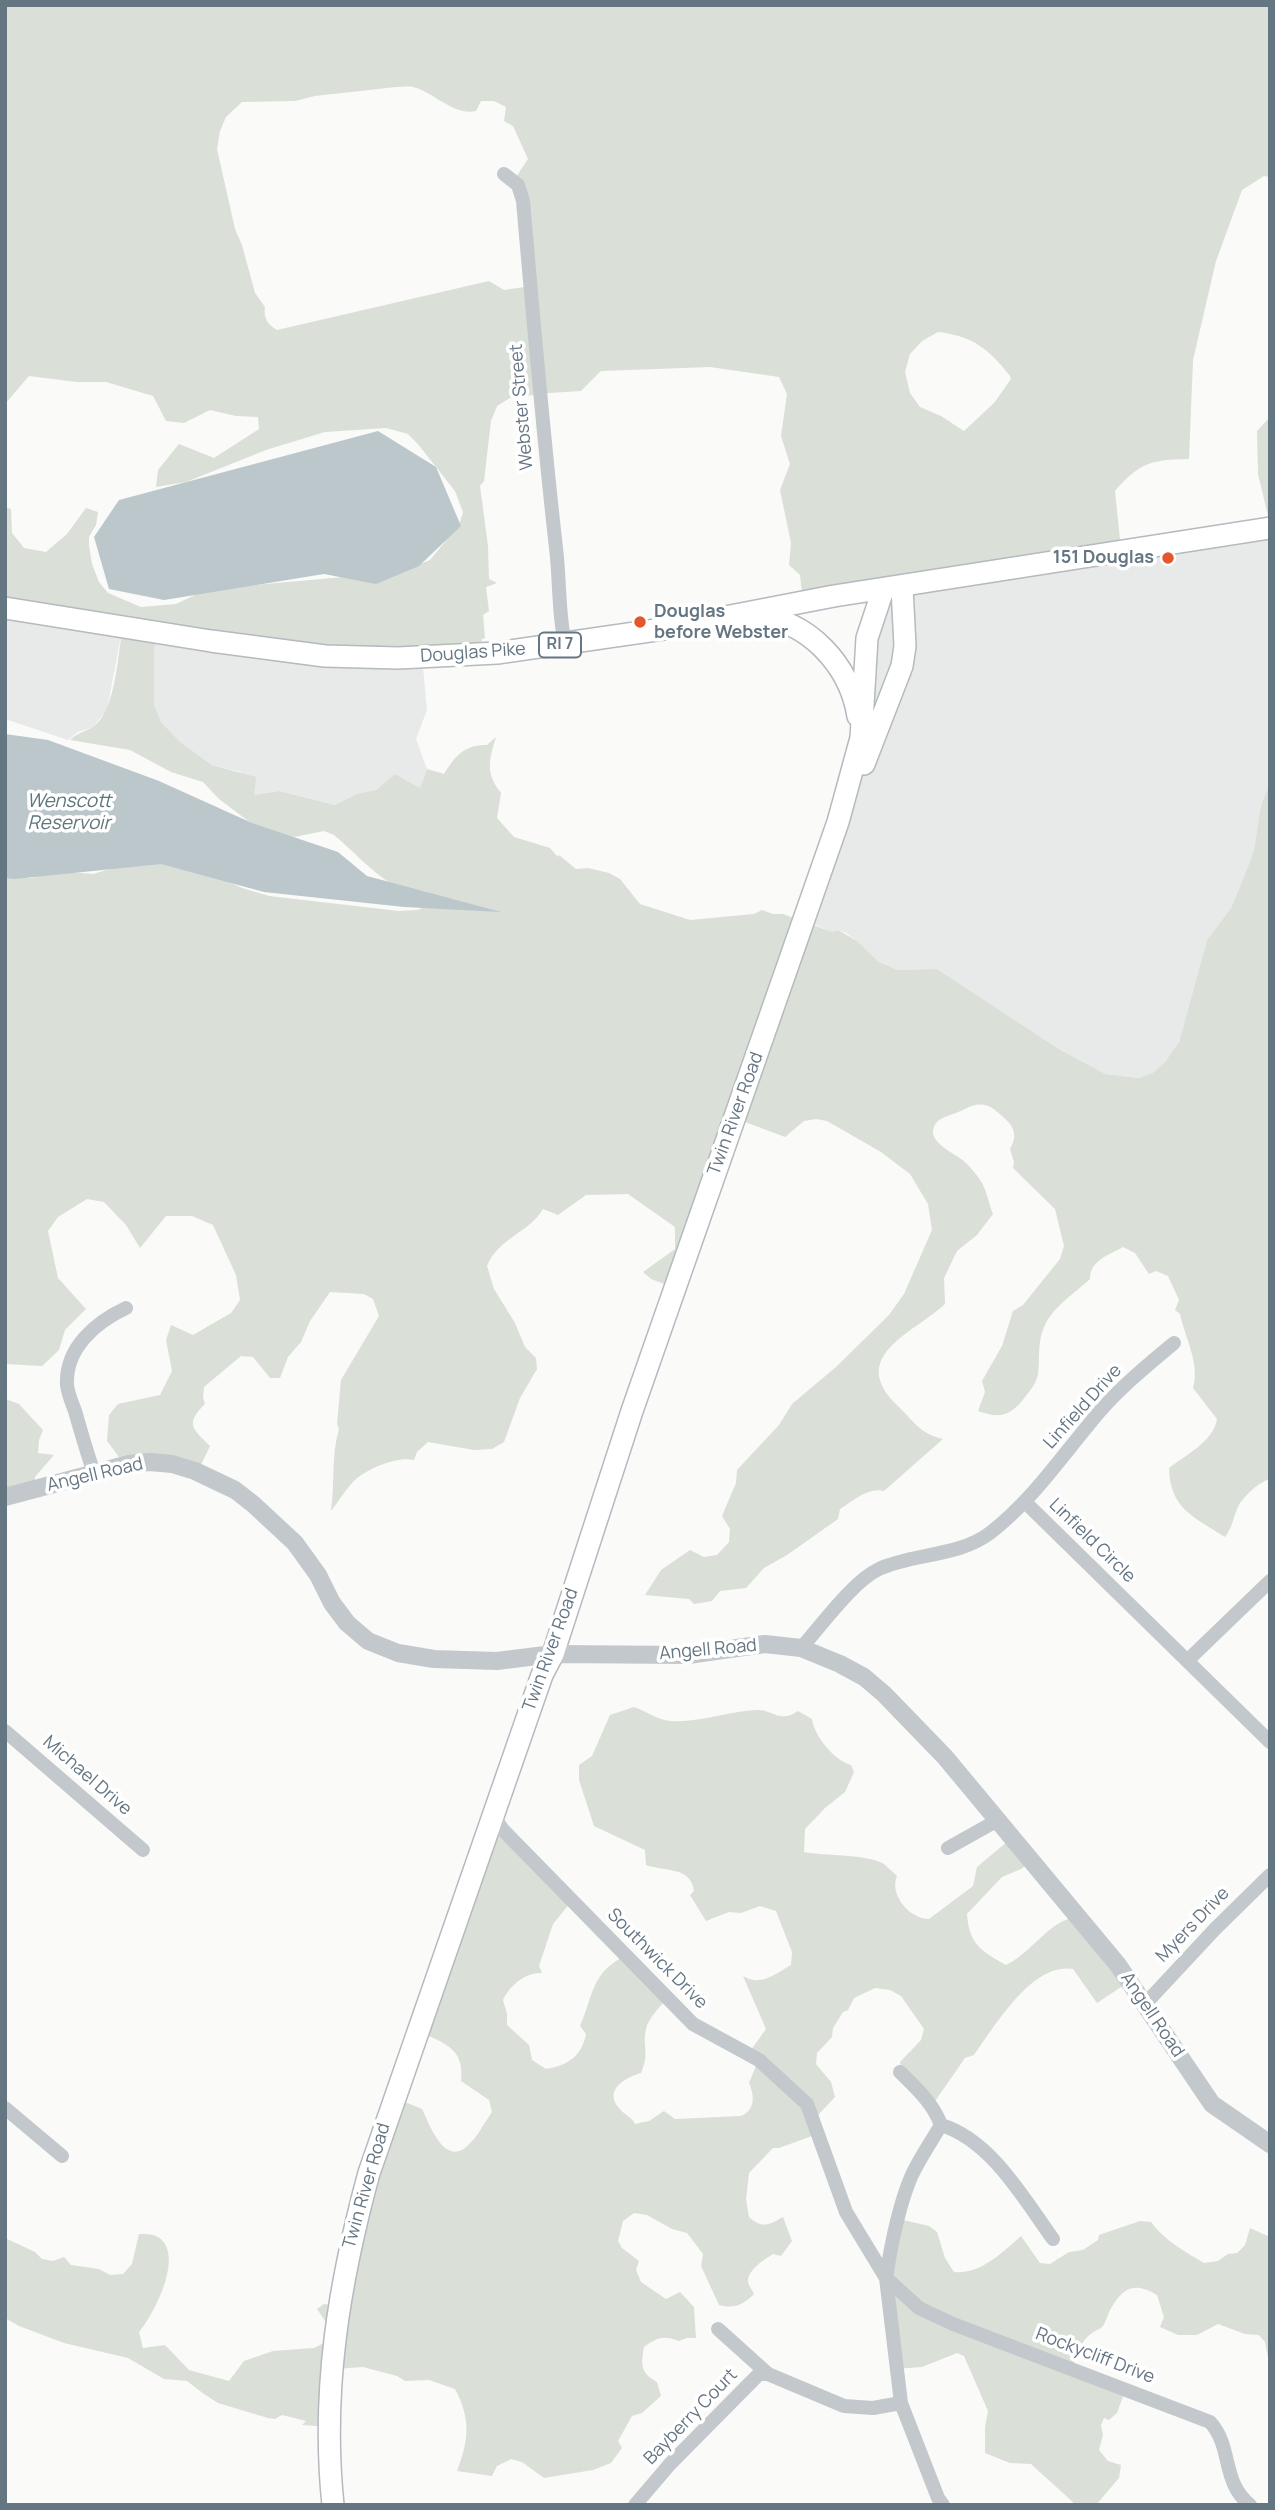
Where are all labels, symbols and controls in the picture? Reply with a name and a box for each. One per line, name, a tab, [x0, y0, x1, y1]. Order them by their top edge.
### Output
street label: Webster Street	[506, 343, 538, 471]
place label: 151 Douglas	[1053, 547, 1154, 569]
marker: 151 Douglas	[1160, 550, 1176, 566]
place label: Douglas before Webster	[654, 601, 788, 644]
marker: Douglas before Webster	[632, 614, 648, 630]
road number: RI 7	[539, 632, 581, 658]
street label: Douglas Pike	[420, 639, 526, 667]
water label: Wenscott Reservoir	[27, 791, 111, 835]
street label: Twin River Road	[704, 1049, 768, 1179]
street label: Linfield Drive	[1040, 1360, 1126, 1454]
street label: Angell Road	[45, 1453, 145, 1497]
street label: Linfield Circle	[1044, 1494, 1140, 1588]
street label: Twin River Road	[519, 1585, 583, 1715]
street label: Angell Road	[658, 1635, 758, 1665]
street label: Michael Drive	[38, 1732, 136, 1820]
street label: Myers Drive	[1152, 1883, 1234, 1967]
street label: Southwick Drive	[602, 1904, 712, 2014]
street label: Angell Road	[1116, 1968, 1188, 2062]
street label: Twin River Road	[339, 2121, 395, 2251]
street label: Rockycliff Drive	[1032, 2323, 1158, 2389]
street label: Bayberry Court	[640, 2365, 742, 2469]

